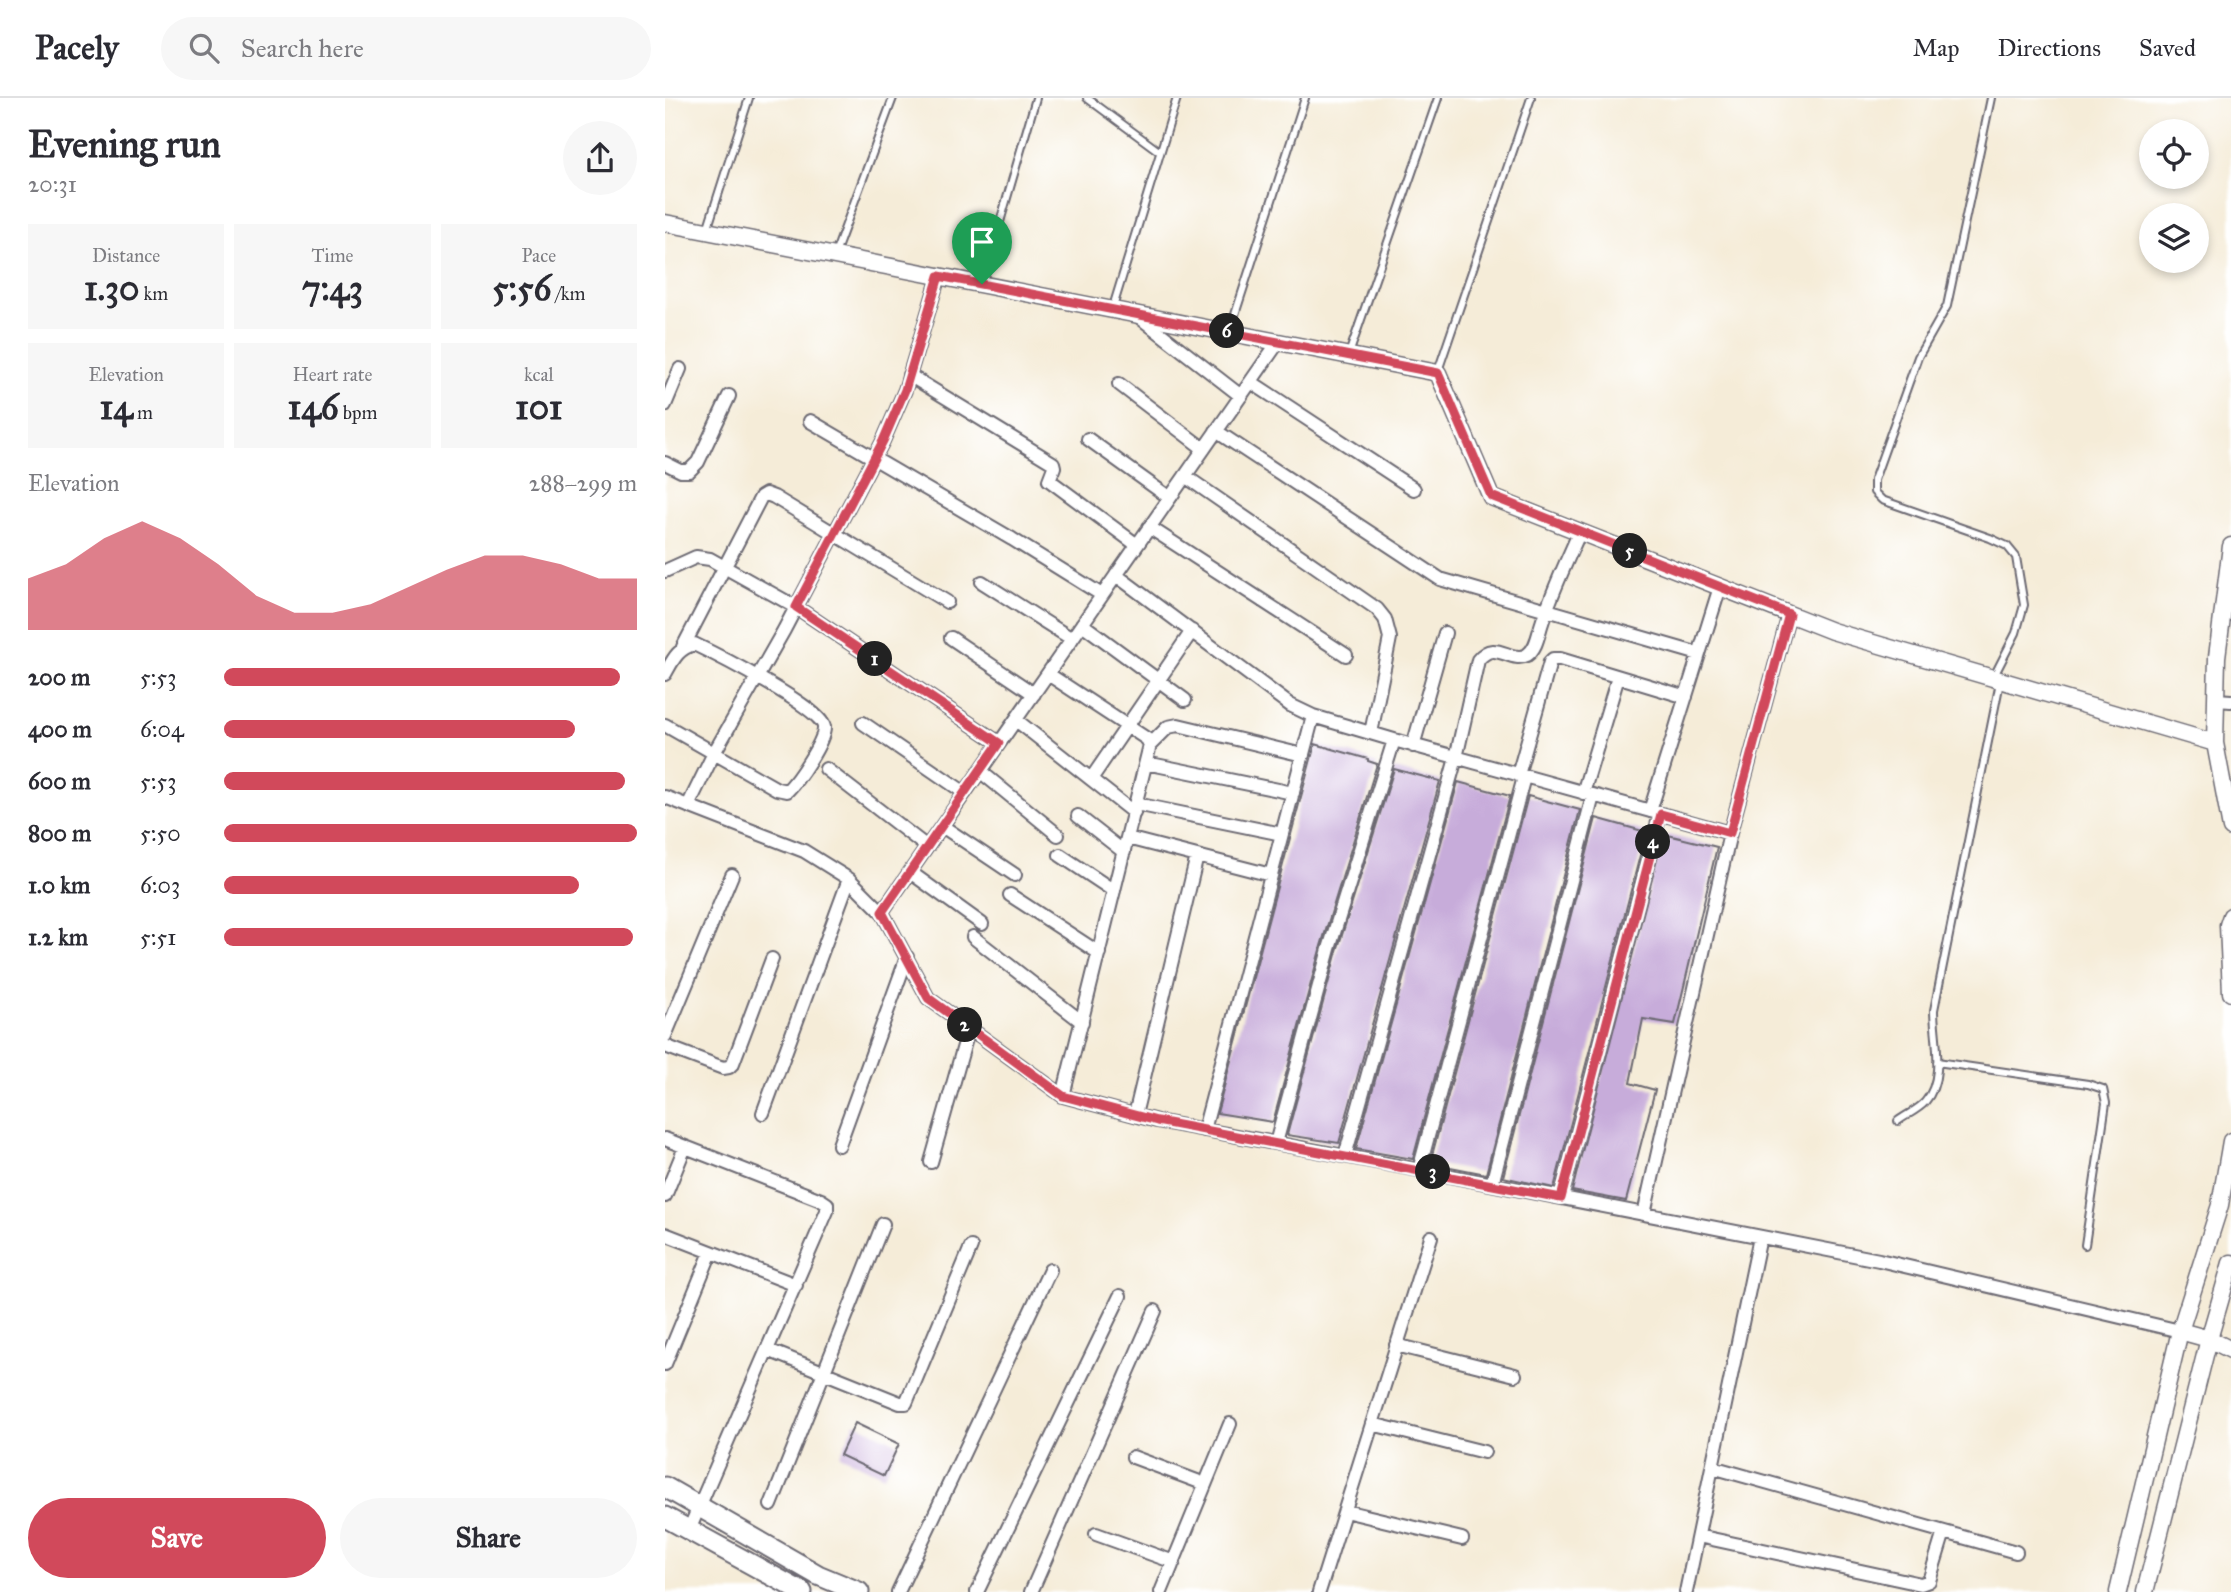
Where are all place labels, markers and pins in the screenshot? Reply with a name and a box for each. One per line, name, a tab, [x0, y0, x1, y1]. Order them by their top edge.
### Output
pin	[952, 212, 1012, 284]
pin: 6	[1209, 314, 1245, 348]
pin: 5	[1613, 533, 1647, 568]
pin: 1	[857, 642, 893, 676]
pin: 4	[1635, 824, 1671, 860]
pin: 2	[947, 1007, 983, 1042]
pin: 3	[1415, 1154, 1451, 1190]

